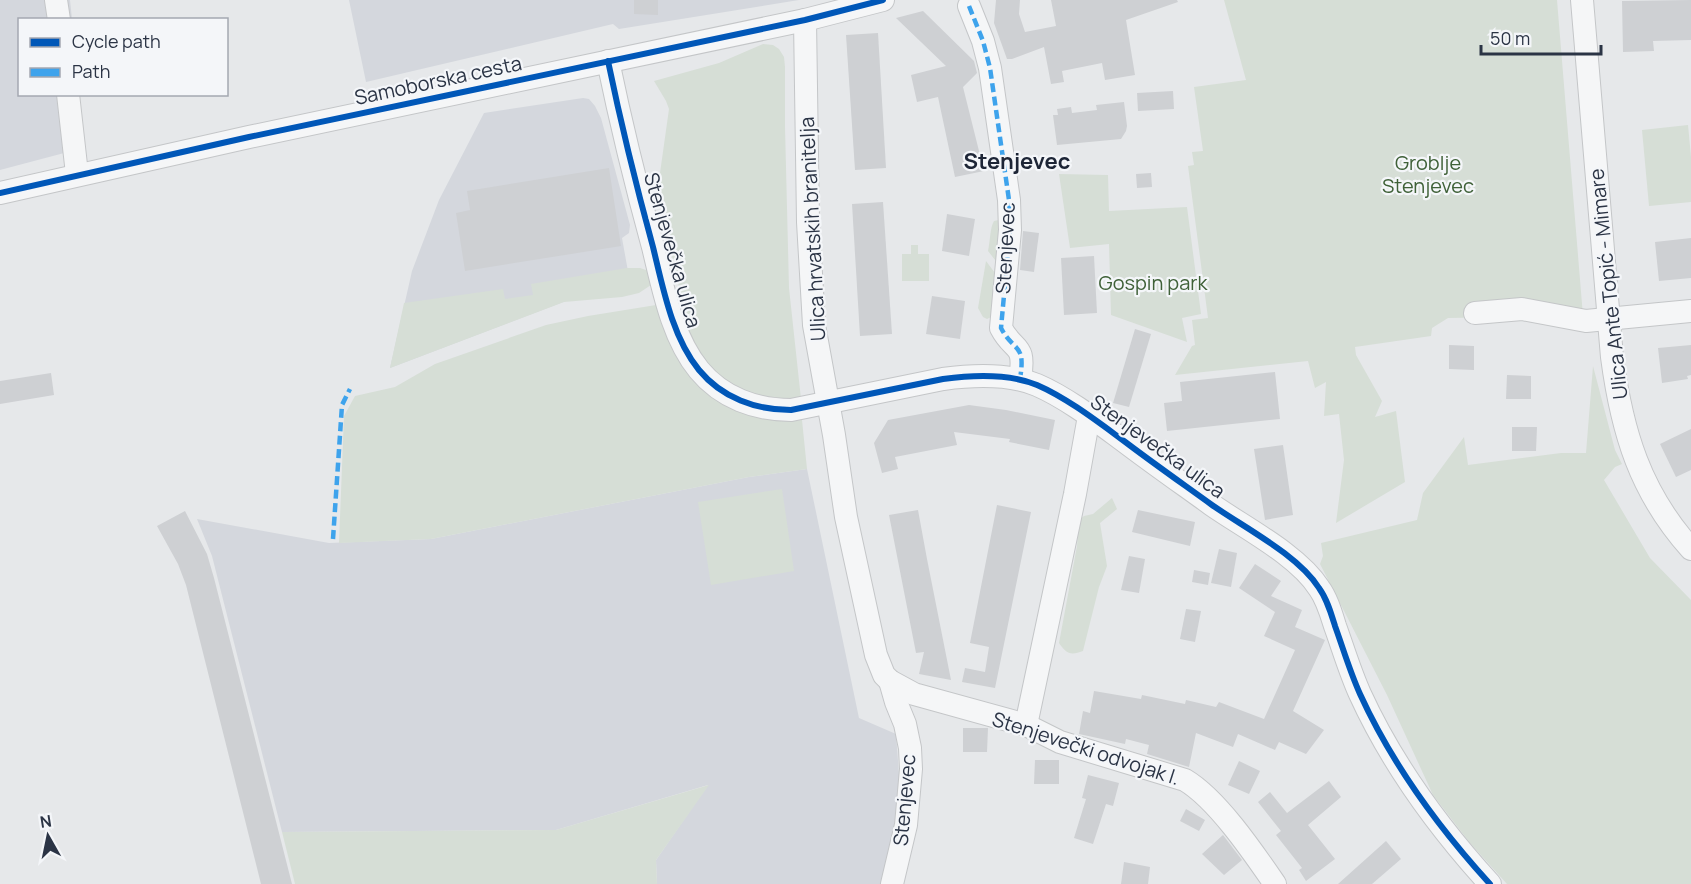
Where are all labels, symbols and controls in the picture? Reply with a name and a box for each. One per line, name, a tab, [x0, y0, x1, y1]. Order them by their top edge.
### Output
legend	[18, 18, 228, 96]
scale bar	[1481, 18, 1601, 56]
text: 50 m	[1490, 26, 1530, 50]
text: Cycle path	[72, 29, 161, 53]
street label: Samoborska cesta	[352, 49, 524, 111]
text: Path	[72, 59, 110, 83]
street label: Ulica hrvatskih branitelja	[793, 116, 831, 342]
district label: Stenjevec	[964, 146, 1070, 176]
park label: Groblje Stenjevec	[1382, 149, 1474, 199]
street label: Ulica Ante Topić - Mimare	[1582, 167, 1634, 401]
street label: Stenjevečka ulica	[638, 169, 708, 331]
street label: Stenjevec	[989, 201, 1021, 295]
park label: Gospin park	[1099, 269, 1208, 296]
street label: Stenjevečka ulica	[1085, 388, 1231, 504]
street label: Stenjevečki odvojak I.	[989, 705, 1183, 791]
street label: Stenjevec	[887, 753, 921, 847]
north arrow	[18, 806, 78, 866]
text: N	[38, 809, 53, 833]

